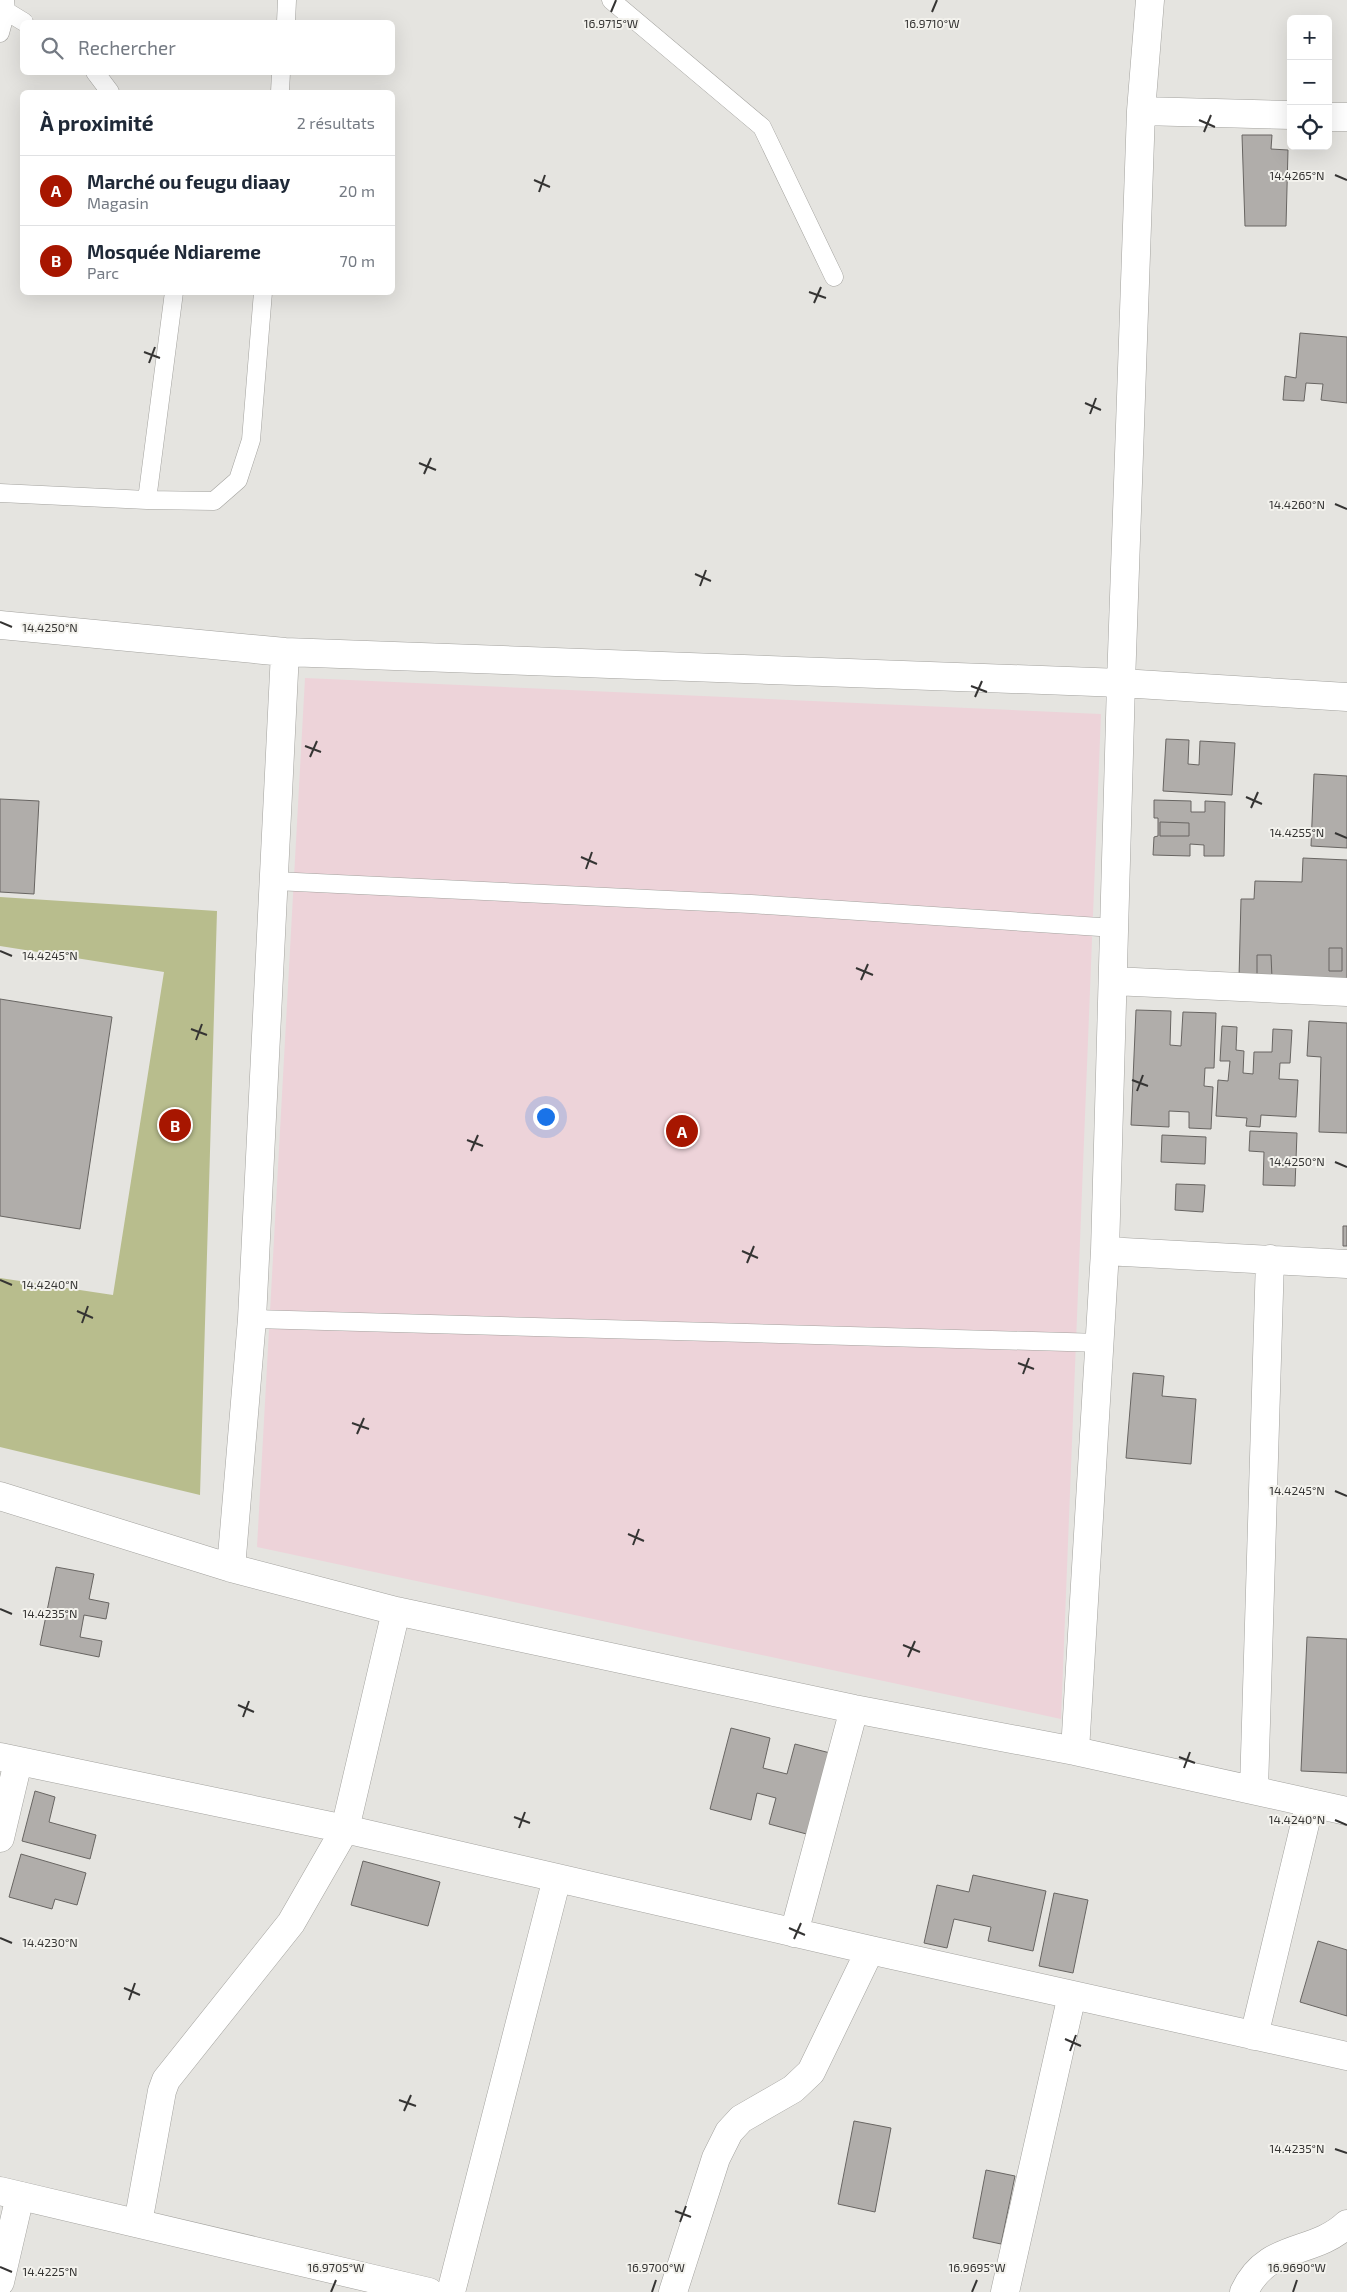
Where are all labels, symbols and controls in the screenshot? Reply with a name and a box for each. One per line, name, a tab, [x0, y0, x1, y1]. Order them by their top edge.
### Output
map controls	[1287, 15, 1332, 150]
button: +	[1287, 15, 1332, 60]
text: 16.9715°W	[584, 16, 638, 30]
text: 16.9710°W	[904, 16, 960, 30]
search box	[20, 20, 395, 75]
icon: search	[38, 34, 66, 62]
text: Rechercher	[78, 36, 176, 59]
button: −	[1287, 60, 1332, 105]
button: locate	[1287, 105, 1332, 150]
text: À proximité	[40, 110, 154, 135]
text: 2 résultats	[297, 113, 375, 132]
text: 14.4265°N	[1269, 168, 1325, 182]
text: Marché ou feugu diaay	[87, 170, 290, 193]
text: A	[51, 181, 61, 200]
text: 20 m	[339, 181, 375, 200]
text: Magasin	[87, 193, 149, 212]
text: Mosquée Ndiareme	[87, 240, 261, 263]
text: B	[51, 251, 61, 270]
text: 70 m	[340, 251, 375, 270]
text: Parc	[87, 263, 119, 282]
text: 14.4260°N	[1269, 497, 1325, 511]
text: 14.4250°N	[22, 620, 78, 634]
text: 14.4255°N	[1270, 825, 1324, 839]
text: 14.4245°N	[22, 948, 78, 962]
your location	[533, 1104, 559, 1130]
pin: B	[159, 1106, 191, 1144]
pin: A	[666, 1112, 698, 1150]
text: 14.4250°N	[1269, 1154, 1325, 1168]
text: 14.4240°N	[22, 1277, 78, 1291]
text: 14.4245°N	[1269, 1483, 1325, 1497]
text: 14.4235°N	[23, 1606, 77, 1620]
text: 14.4240°N	[1269, 1812, 1325, 1826]
text: 14.4230°N	[22, 1935, 78, 1949]
text: 14.4235°N	[1270, 2141, 1324, 2155]
text: 16.9705°W	[308, 2260, 364, 2274]
text: 16.9700°W	[627, 2260, 685, 2274]
text: 16.9695°W	[948, 2260, 1006, 2274]
text: 16.9690°W	[1268, 2260, 1326, 2274]
text: 14.4225°N	[23, 2264, 77, 2278]

